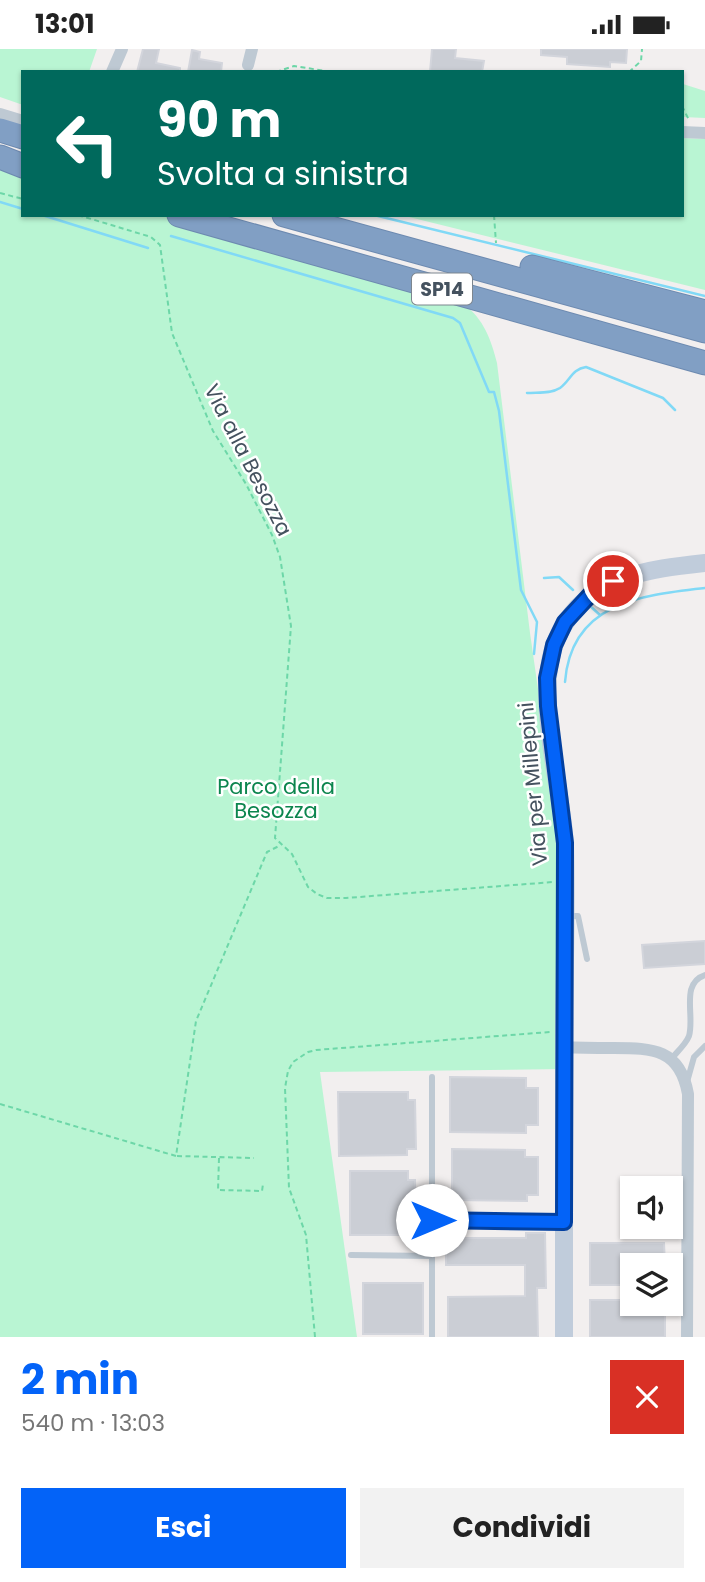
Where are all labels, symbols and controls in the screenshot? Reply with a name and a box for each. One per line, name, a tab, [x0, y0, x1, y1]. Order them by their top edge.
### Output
text: 13:01	[35, 6, 95, 42]
text: 90 m	[157, 86, 281, 154]
icon: left	[42, 98, 133, 189]
text: Svolta a sinistra	[157, 151, 409, 196]
road number: SP14	[412, 273, 472, 305]
street label: Via alla Besozza	[198, 379, 299, 541]
pin	[583, 551, 643, 611]
icon: arrive	[594, 562, 632, 600]
street label: Via per Millepini	[511, 701, 554, 867]
park label: Parco della Besozza	[217, 772, 335, 825]
map controls	[620, 1176, 683, 1316]
button: sound	[620, 1176, 683, 1239]
position arrow	[395, 1183, 469, 1257]
button: layers	[620, 1253, 683, 1316]
text: 2 min	[21, 1350, 139, 1409]
button: close	[610, 1360, 684, 1434]
text: 540 m · 13:03	[21, 1407, 165, 1439]
button: Esci	[21, 1488, 346, 1568]
button: Condividi	[360, 1488, 684, 1568]

